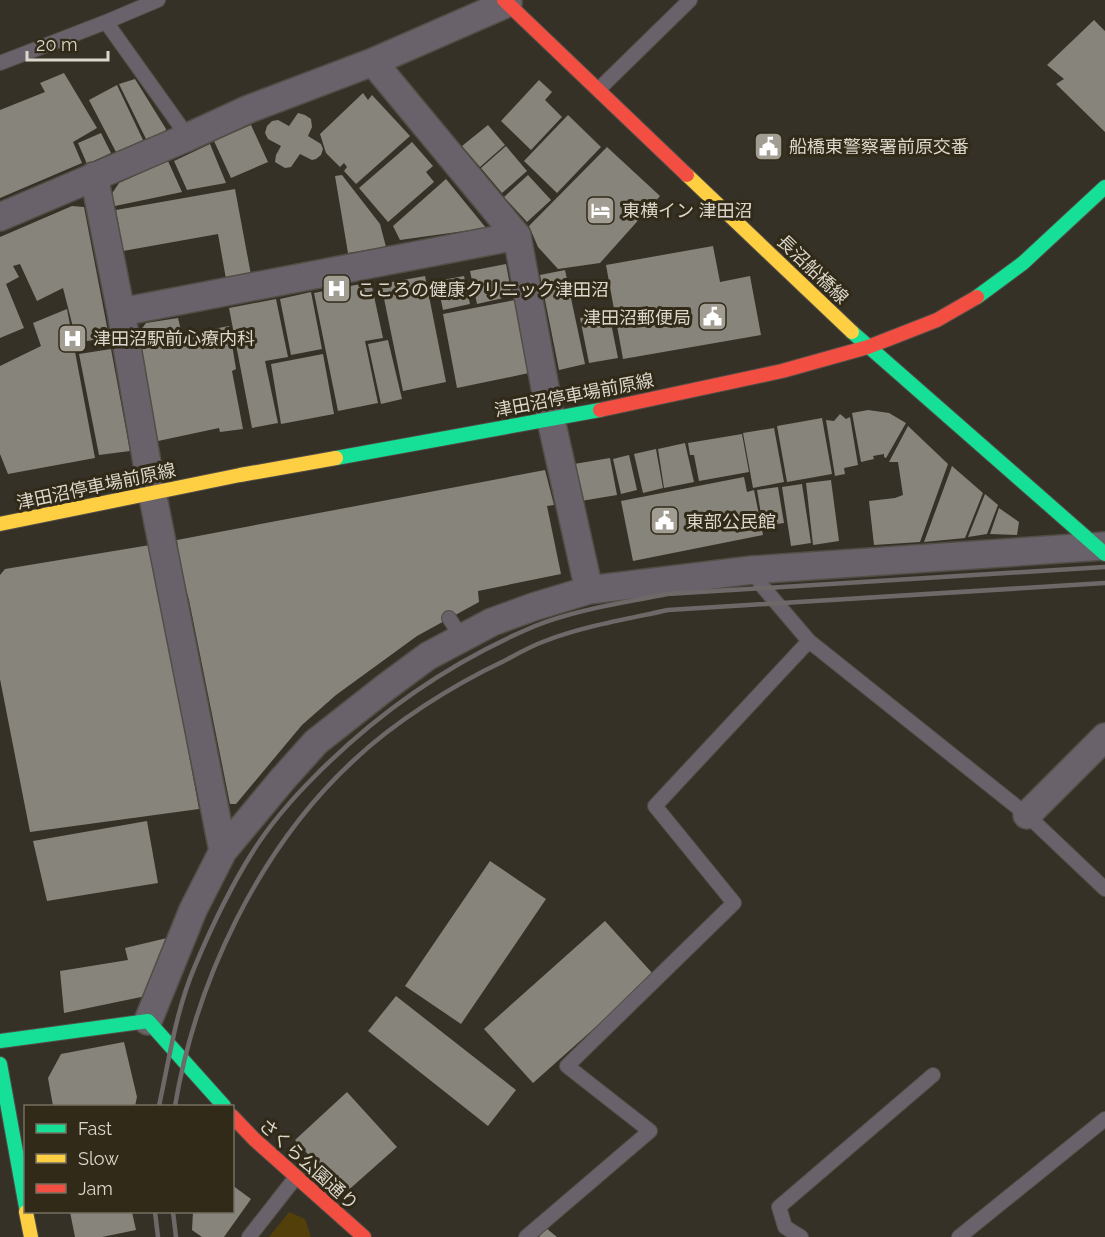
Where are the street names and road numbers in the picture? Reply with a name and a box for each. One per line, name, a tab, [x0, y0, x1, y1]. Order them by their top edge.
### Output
street label: 長沼船橋線	[773, 230, 853, 308]
street label: 津田沼停車場前原線	[492, 369, 656, 421]
street label: 津田沼停車場前原線	[15, 459, 177, 513]
street label: さくら公園通り	[255, 1114, 363, 1214]

